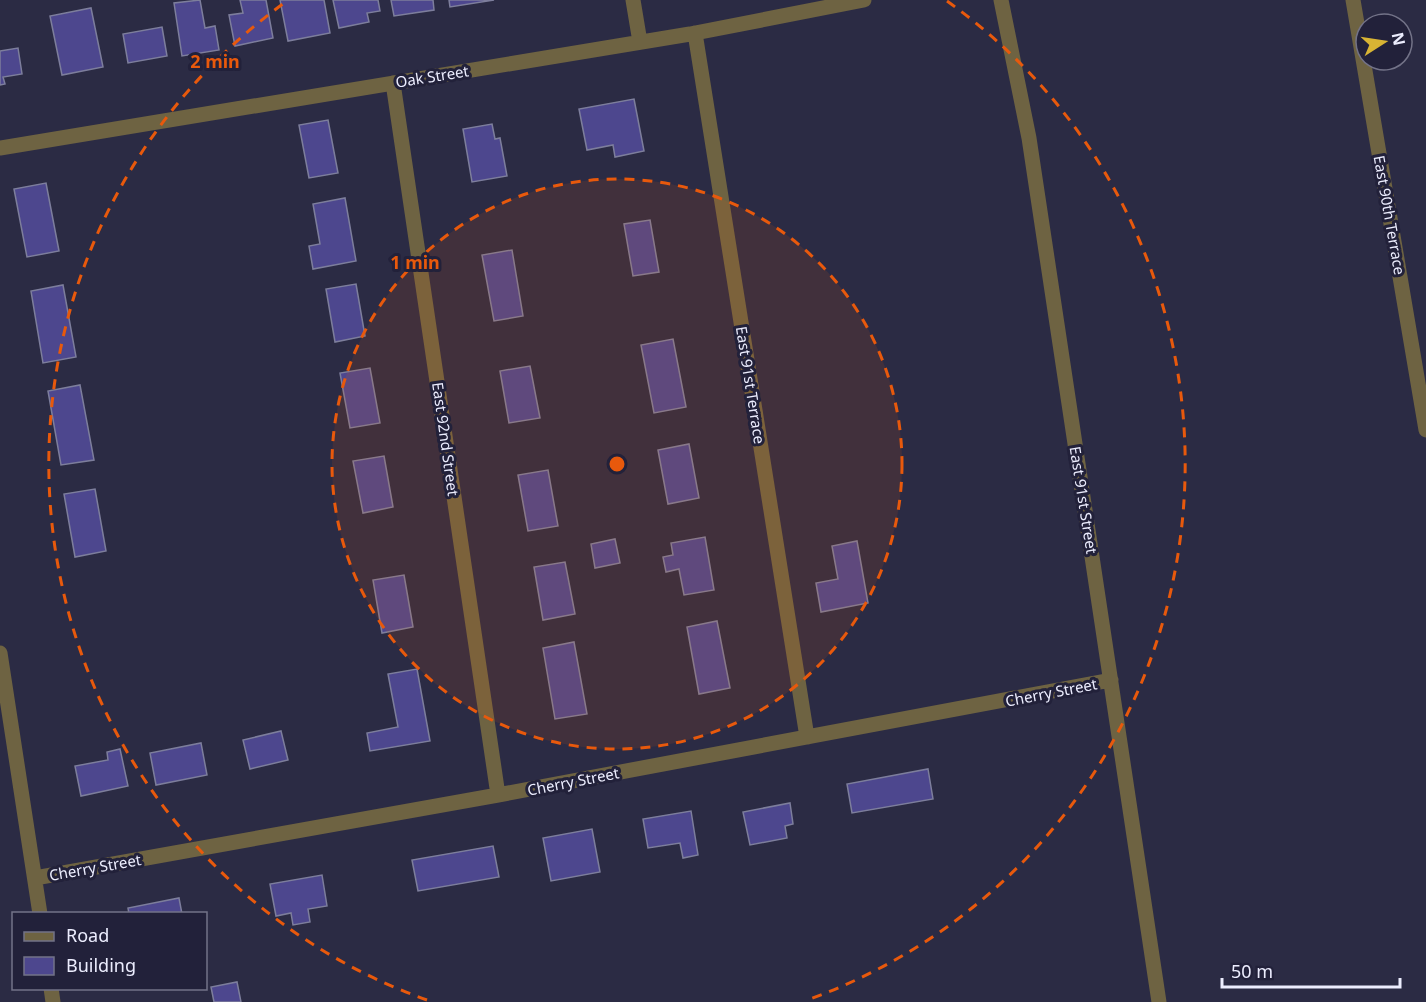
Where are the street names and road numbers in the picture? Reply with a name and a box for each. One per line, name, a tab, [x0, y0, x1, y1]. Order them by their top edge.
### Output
street label: Oak Street	[394, 60, 471, 92]
street label: East 90th Terrace	[1370, 154, 1410, 276]
street label: East 91st Terrace	[732, 325, 770, 445]
street label: East 92nd Street	[428, 381, 464, 498]
street label: East 91st Street	[1066, 445, 1102, 556]
street label: Cherry Street	[1003, 673, 1099, 711]
street label: Cherry Street	[525, 762, 621, 800]
street label: Cherry Street	[47, 849, 143, 885]

